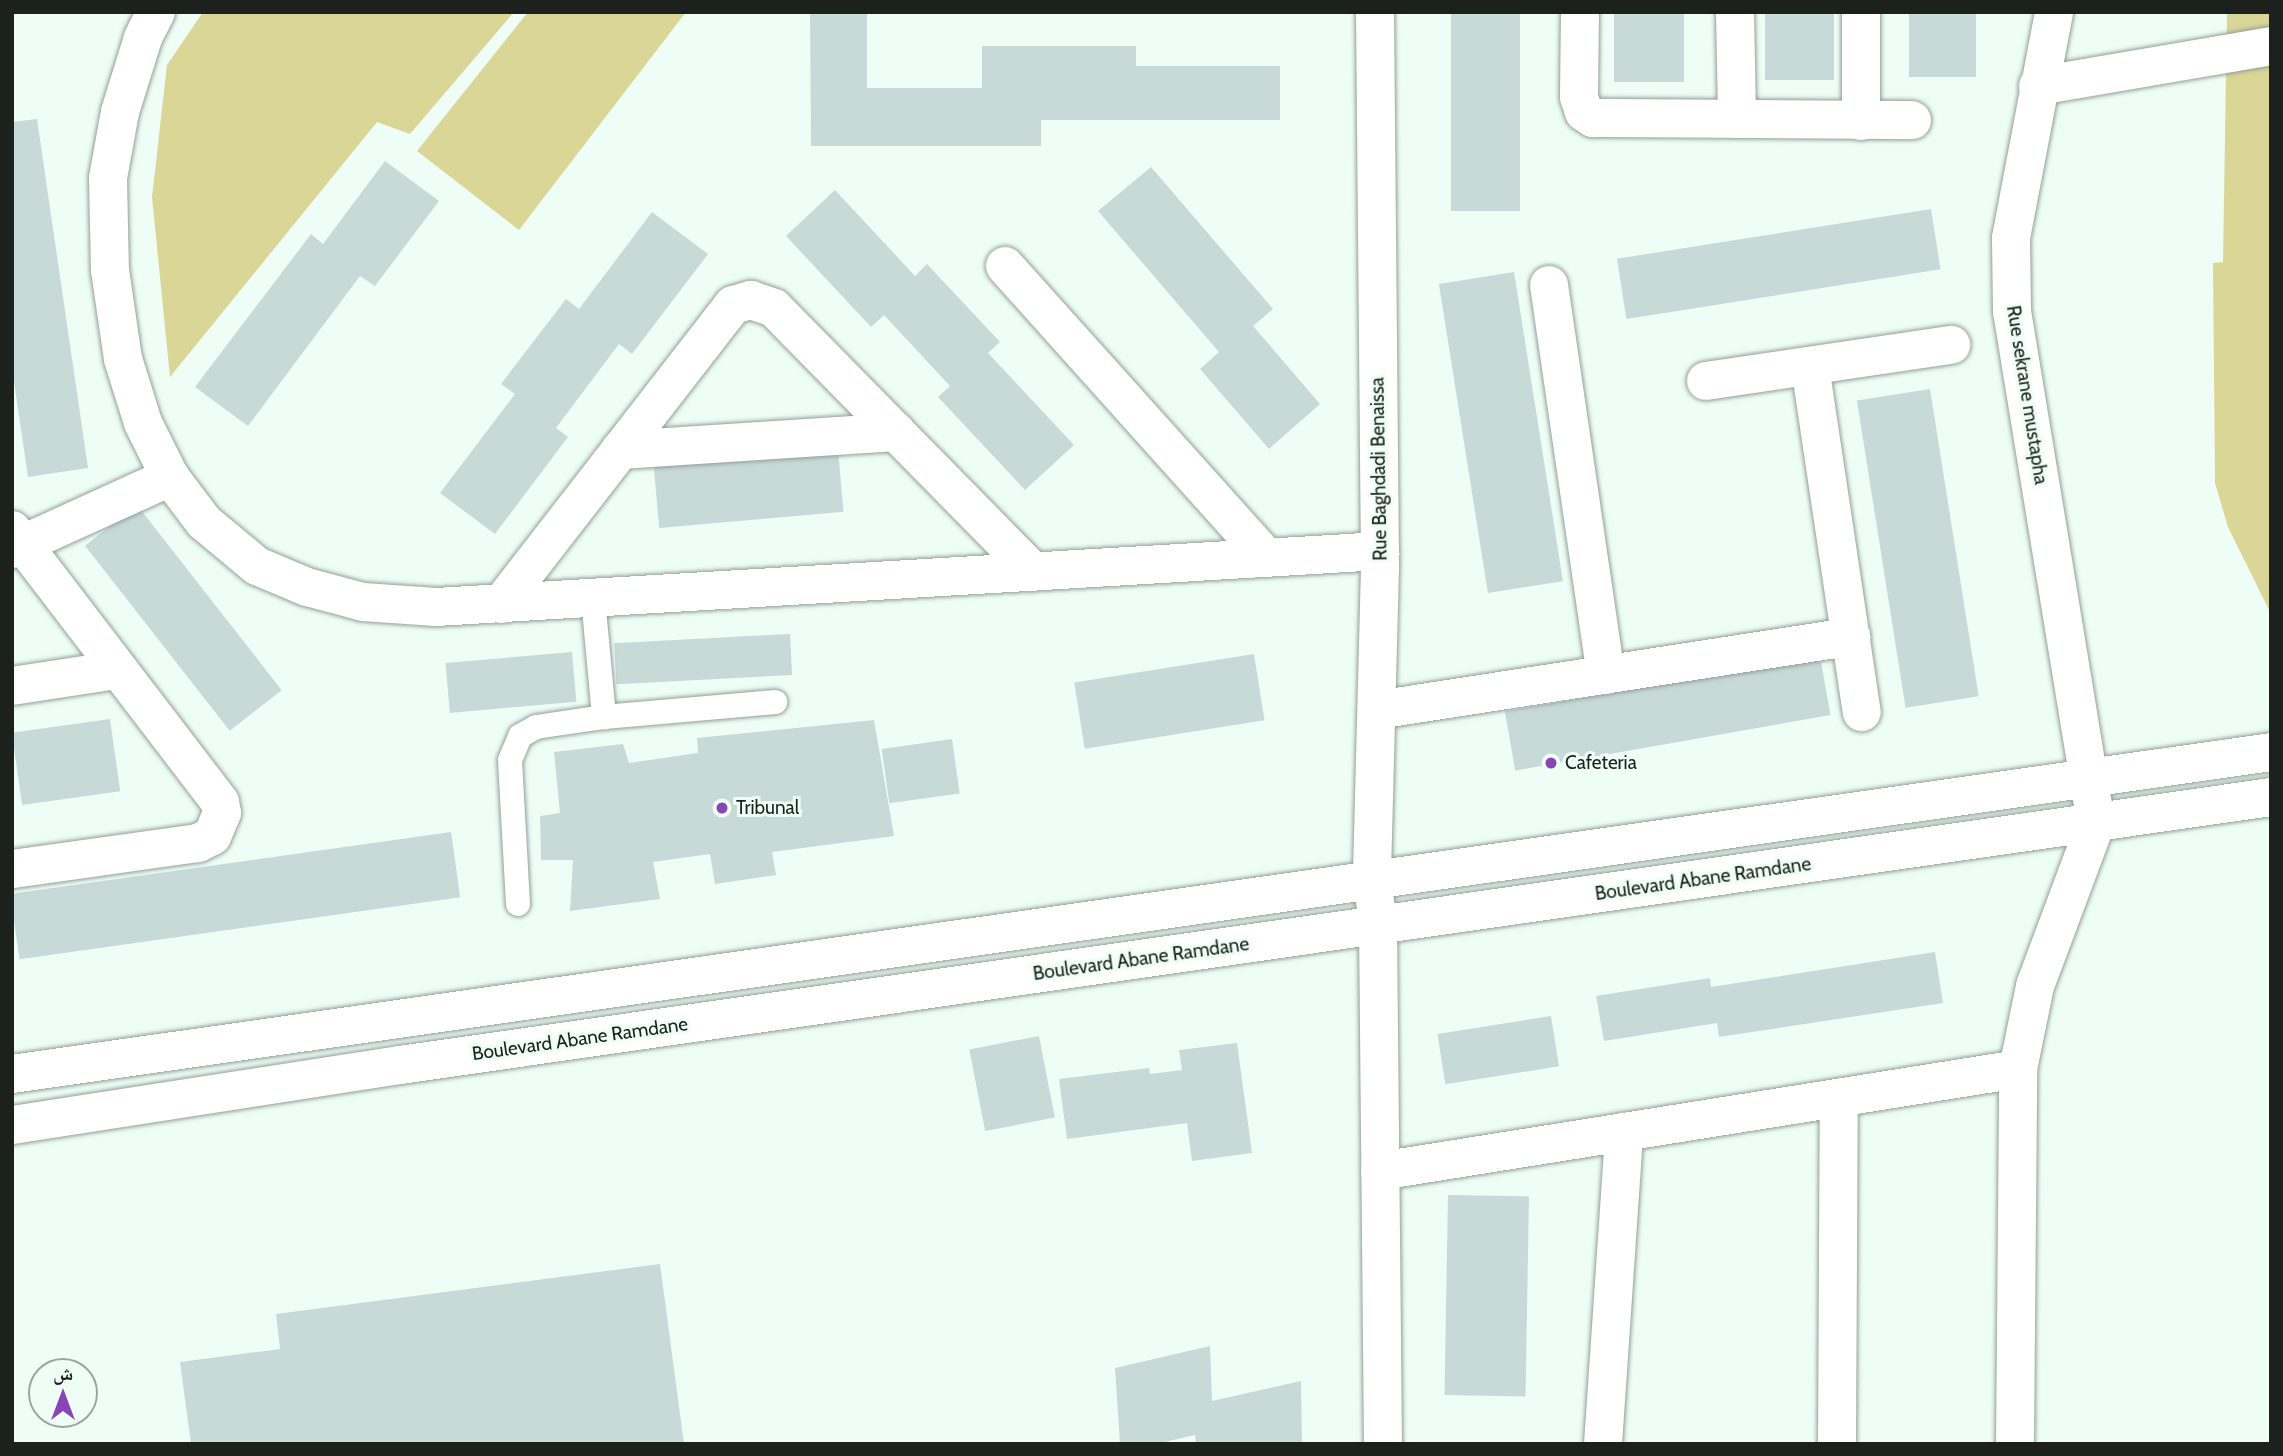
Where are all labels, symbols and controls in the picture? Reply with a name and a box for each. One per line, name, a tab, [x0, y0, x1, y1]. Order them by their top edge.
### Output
street label: Rue sekrane mustapha	[2002, 304, 2052, 486]
street label: Rue Baghdadi Benaissa	[1366, 377, 1392, 561]
place label: Cafeteria	[1565, 752, 1637, 774]
marker: Cafeteria	[1543, 755, 1559, 771]
place label: Tribunal	[736, 797, 799, 819]
marker: Tribunal	[714, 800, 730, 816]
street label: Boulevard Abane Ramdane	[1594, 853, 1812, 905]
street label: Boulevard Abane Ramdane	[1032, 933, 1250, 985]
street label: Boulevard Abane Ramdane	[471, 1013, 689, 1065]
north arrow	[28, 1358, 98, 1428]
text: ش	[53, 1362, 73, 1385]

